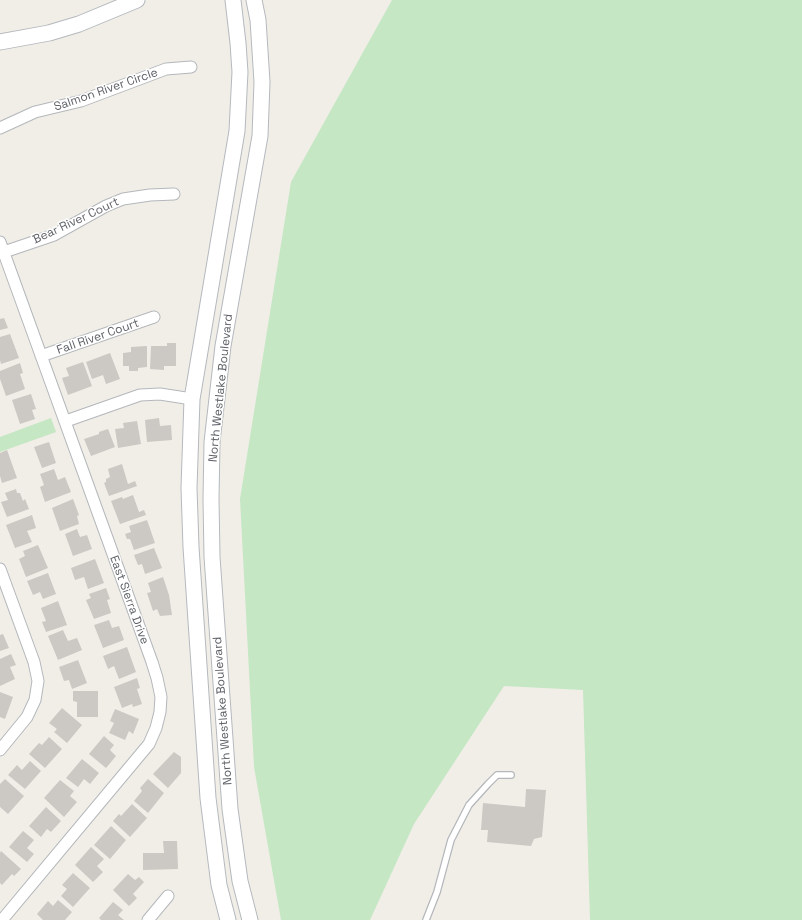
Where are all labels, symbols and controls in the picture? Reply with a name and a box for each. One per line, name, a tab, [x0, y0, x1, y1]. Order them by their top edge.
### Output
street label: Salmon River Circle	[52, 65, 160, 115]
street label: Bear River Court	[31, 195, 121, 247]
street label: North Westlake Boulevard	[206, 313, 236, 463]
street label: Fall River Court	[55, 316, 141, 358]
street label: East Sierra Drive	[106, 554, 152, 646]
street label: North Westlake Boulevard	[211, 636, 235, 786]

